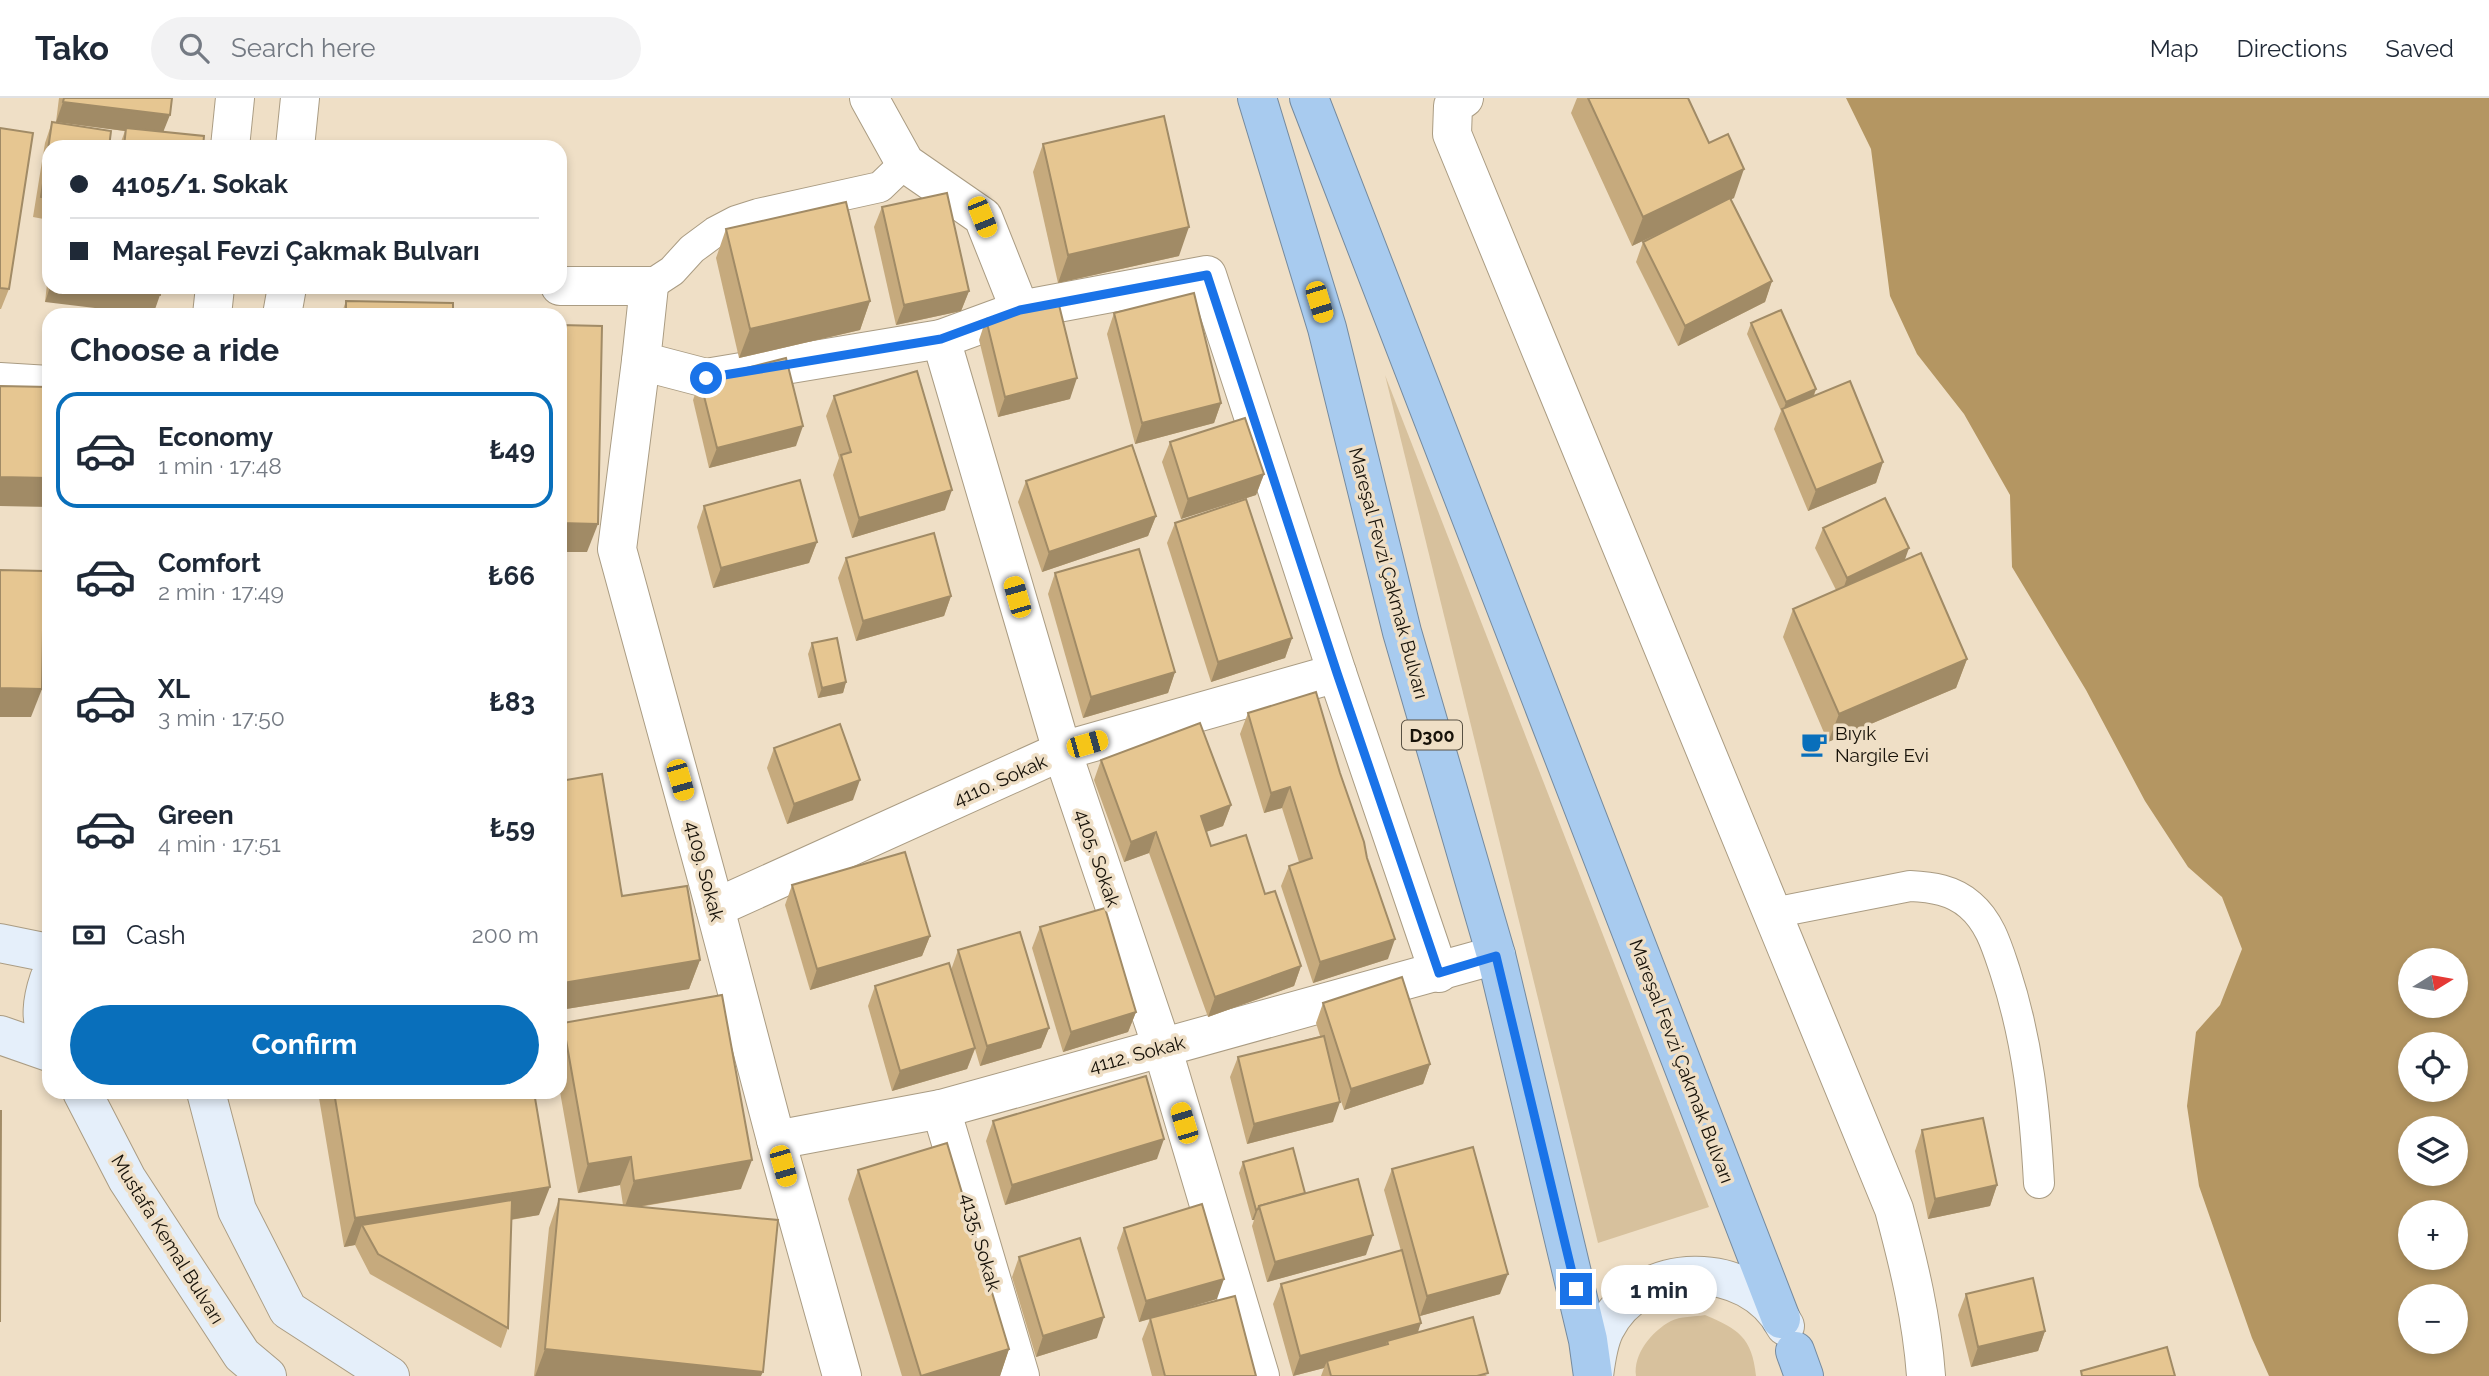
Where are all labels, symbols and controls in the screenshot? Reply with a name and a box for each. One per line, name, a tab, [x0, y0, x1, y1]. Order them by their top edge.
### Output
search box	[151, 17, 641, 80]
text: Tako	[35, 29, 109, 68]
icon: search	[175, 29, 213, 67]
text: Search here	[231, 33, 375, 63]
text: Map	[2150, 34, 2199, 63]
text: Directions	[2237, 34, 2347, 63]
text: Saved	[2385, 34, 2454, 63]
text: 4105/1. Sokak	[112, 169, 288, 199]
car	[965, 194, 1000, 240]
text: Mareşal Fevzi Çakmak Bulvarı	[112, 236, 480, 266]
car	[1303, 279, 1336, 325]
text: Choose a ride	[70, 331, 279, 368]
route start	[690, 362, 722, 394]
icon: car	[74, 419, 137, 482]
text: Economy	[158, 422, 273, 452]
text: ₺49	[489, 435, 535, 465]
street label: Mareşal Fevzi Çakmak Bulvarı	[1345, 445, 1433, 701]
text: 1 min · 17:48	[158, 452, 282, 479]
icon: car	[74, 545, 137, 608]
text: Comfort	[158, 548, 261, 578]
text: ₺66	[488, 561, 535, 591]
car	[1002, 574, 1033, 620]
text: 2 min · 17:49	[158, 578, 284, 605]
icon: car	[74, 671, 137, 734]
text: XL	[158, 674, 190, 704]
text: ₺83	[489, 687, 535, 717]
text: 3 min · 17:50	[158, 704, 285, 731]
road number: D300	[1402, 720, 1462, 750]
place label: Bıyık Nargile Evi	[1835, 722, 1929, 766]
car	[1064, 728, 1111, 760]
cafe icon: Bıyık Nargile Evi	[1799, 729, 1829, 759]
street label: 4110. Sokak	[950, 750, 1050, 810]
car	[665, 757, 696, 803]
icon: car	[74, 797, 137, 860]
text: Green	[158, 800, 234, 830]
street label: 4105. Sokak	[1071, 806, 1125, 910]
text: ₺59	[490, 813, 535, 843]
street label: 4109. Sokak	[681, 818, 729, 924]
text: 4 min · 17:51	[158, 830, 281, 857]
icon: cash	[70, 916, 108, 954]
text: Cash	[126, 920, 186, 950]
text: 200 m	[472, 921, 539, 948]
street label: Mareşal Fevzi Çakmak Bulvarı	[1625, 936, 1739, 1186]
north arrow	[2398, 948, 2468, 1018]
map controls	[2398, 948, 2468, 1354]
button: Confirm	[70, 1005, 539, 1085]
street label: 4112. Sokak	[1087, 1031, 1187, 1077]
button: locate	[2398, 1032, 2468, 1102]
car	[1168, 1100, 1201, 1146]
button: layers	[2398, 1116, 2468, 1186]
car	[768, 1143, 799, 1189]
street label: Mustafa Kemal Bulvarı	[107, 1150, 229, 1328]
street label: 4135. Sokak	[957, 1191, 1005, 1293]
button: +	[2398, 1200, 2468, 1270]
callout: 1 min	[1600, 1264, 1716, 1314]
route end	[1560, 1273, 1592, 1305]
text: 1 min	[1630, 1276, 1688, 1303]
button: −	[2398, 1284, 2468, 1354]

